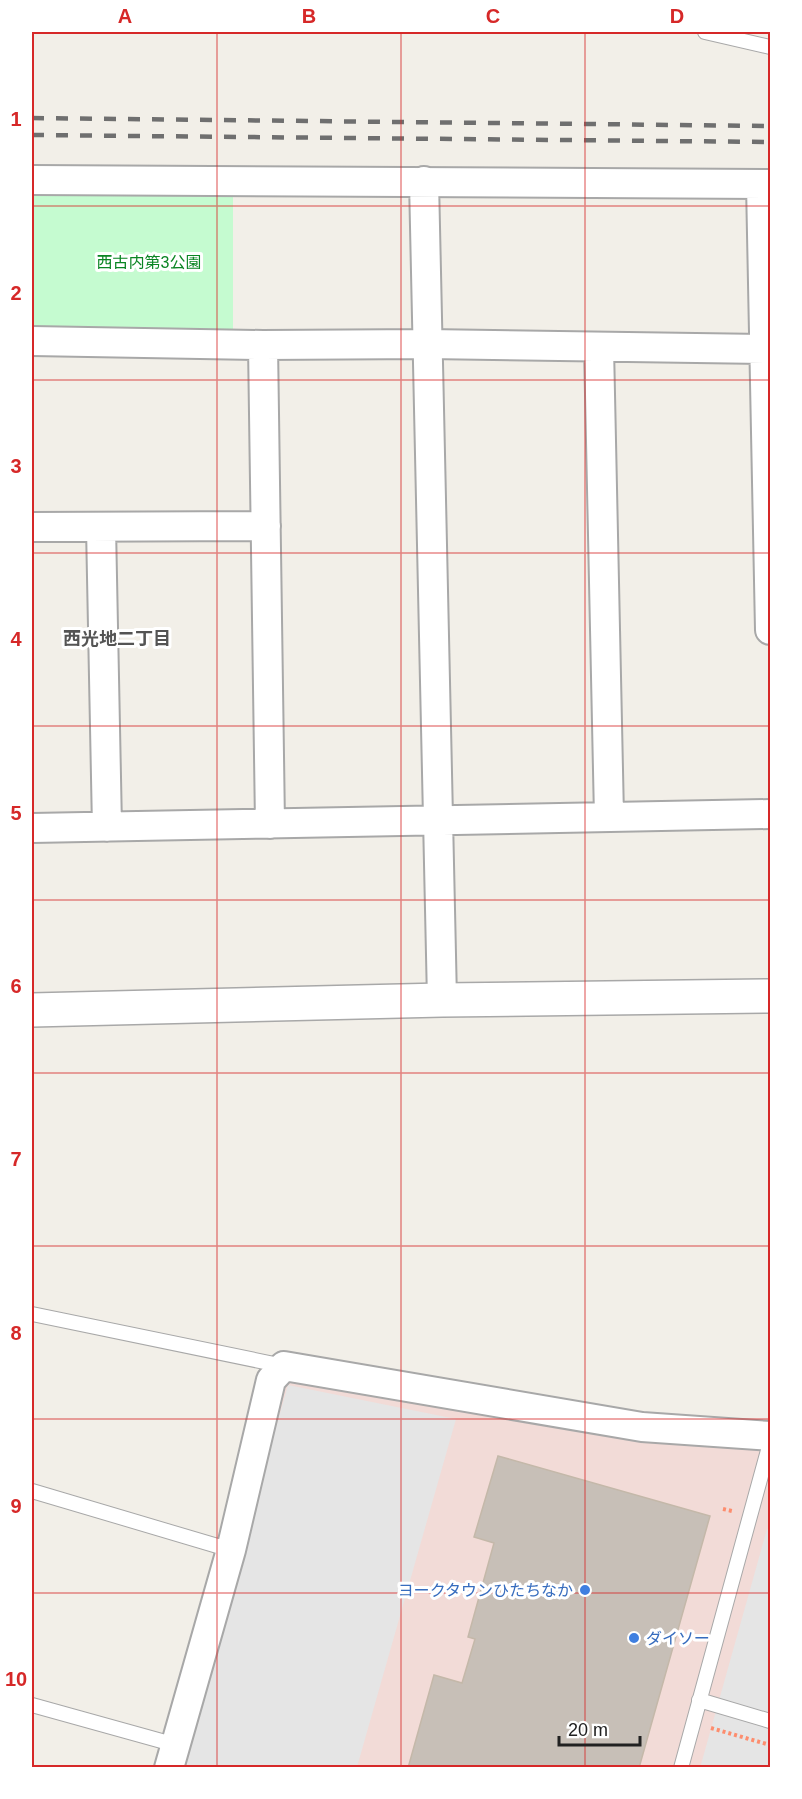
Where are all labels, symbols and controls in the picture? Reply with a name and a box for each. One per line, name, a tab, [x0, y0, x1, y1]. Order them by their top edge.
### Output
text: A	[118, 5, 132, 27]
text: B	[302, 5, 316, 27]
text: C	[486, 5, 500, 27]
text: D	[670, 5, 684, 27]
text: 1	[10, 108, 22, 130]
park label: 西古内第3公園	[97, 254, 201, 271]
text: 2	[10, 282, 22, 304]
text: 3	[10, 455, 22, 477]
text: 4	[10, 628, 22, 650]
district label: 西光地二丁目	[63, 629, 171, 649]
text: 5	[10, 802, 22, 824]
text: 6	[10, 975, 22, 997]
text: 7	[10, 1148, 22, 1170]
text: 8	[10, 1322, 22, 1344]
text: 9	[10, 1495, 22, 1517]
place label: ヨークタウンひたちなか	[398, 1582, 573, 1599]
marker: ヨークタウンひたちなか	[578, 1583, 592, 1597]
place label: ダイソー	[646, 1630, 710, 1647]
marker: ダイソー	[627, 1631, 641, 1645]
text: 10	[5, 1668, 27, 1690]
scale bar	[559, 1709, 640, 1747]
text: 20 m	[568, 1720, 608, 1740]

